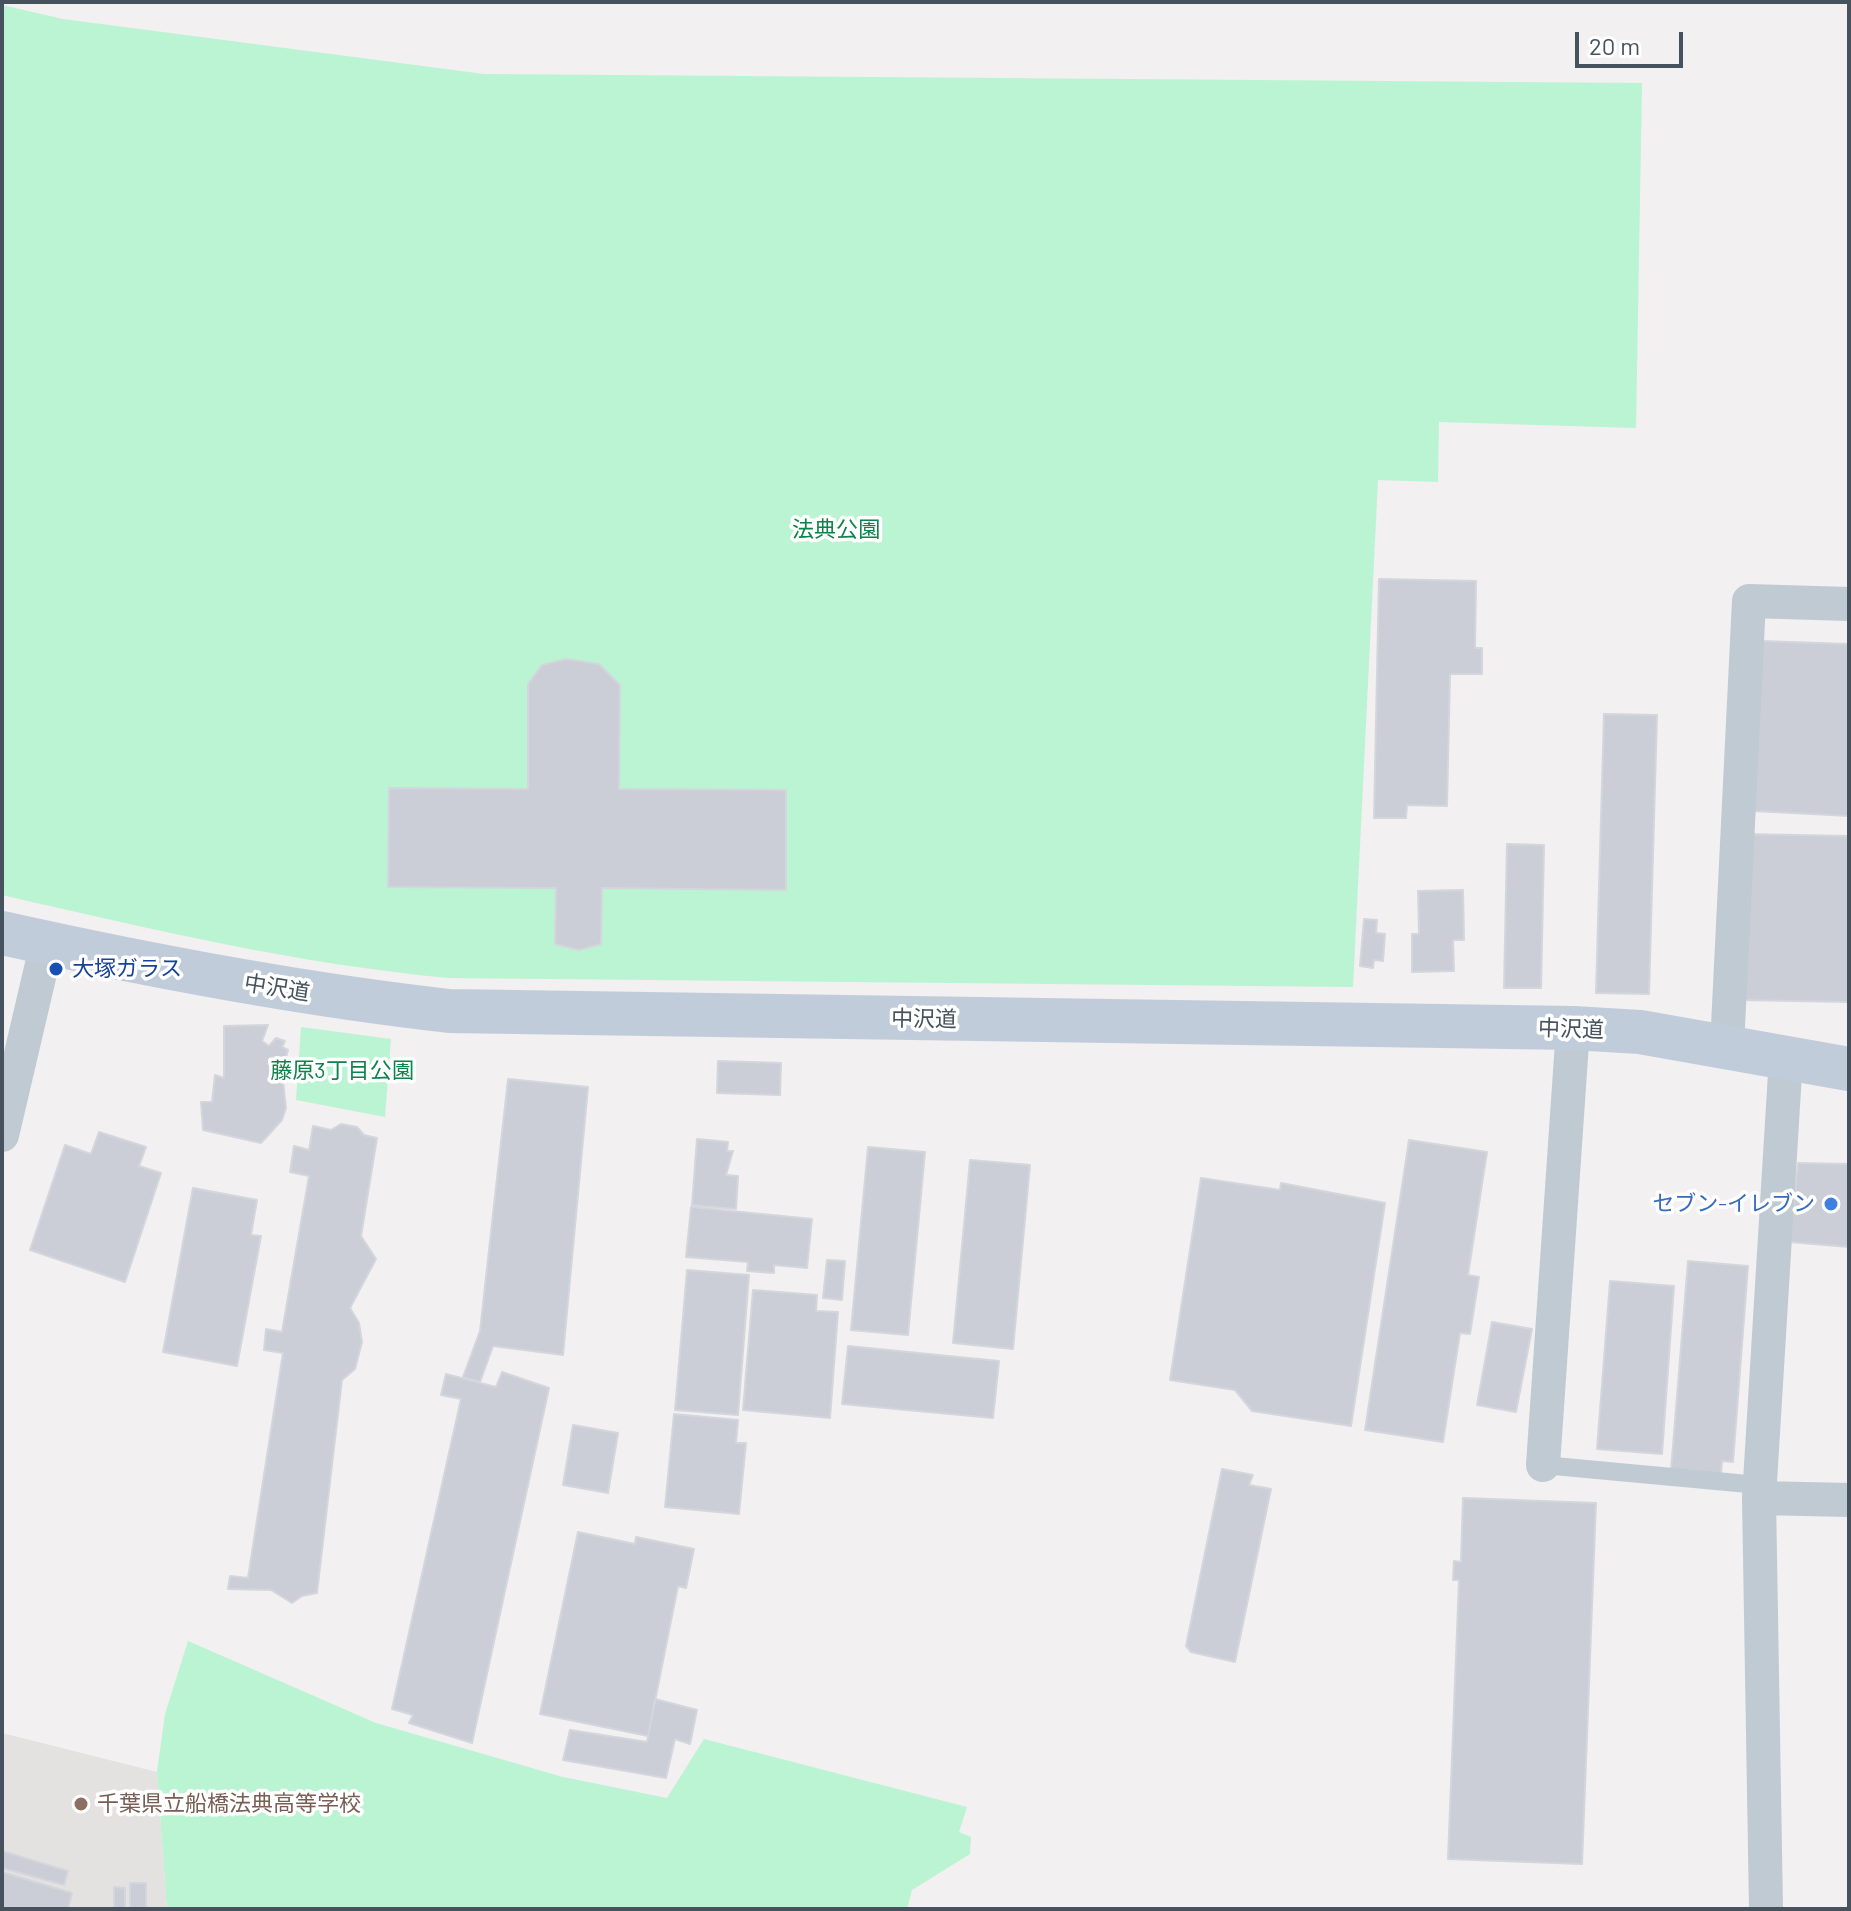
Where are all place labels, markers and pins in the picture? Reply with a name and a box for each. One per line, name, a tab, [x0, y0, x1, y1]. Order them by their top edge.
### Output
place label: 大塚ガラス	[72, 956, 182, 982]
marker: 大塚ガラス	[47, 960, 65, 978]
place label: セブン-イレブン	[1652, 1191, 1815, 1217]
marker: セブン-イレブン	[1822, 1195, 1840, 1213]
place label: 千葉県立船橋法典高等学校	[97, 1791, 361, 1817]
marker: 千葉県立船橋法典高等学校	[72, 1795, 90, 1813]

